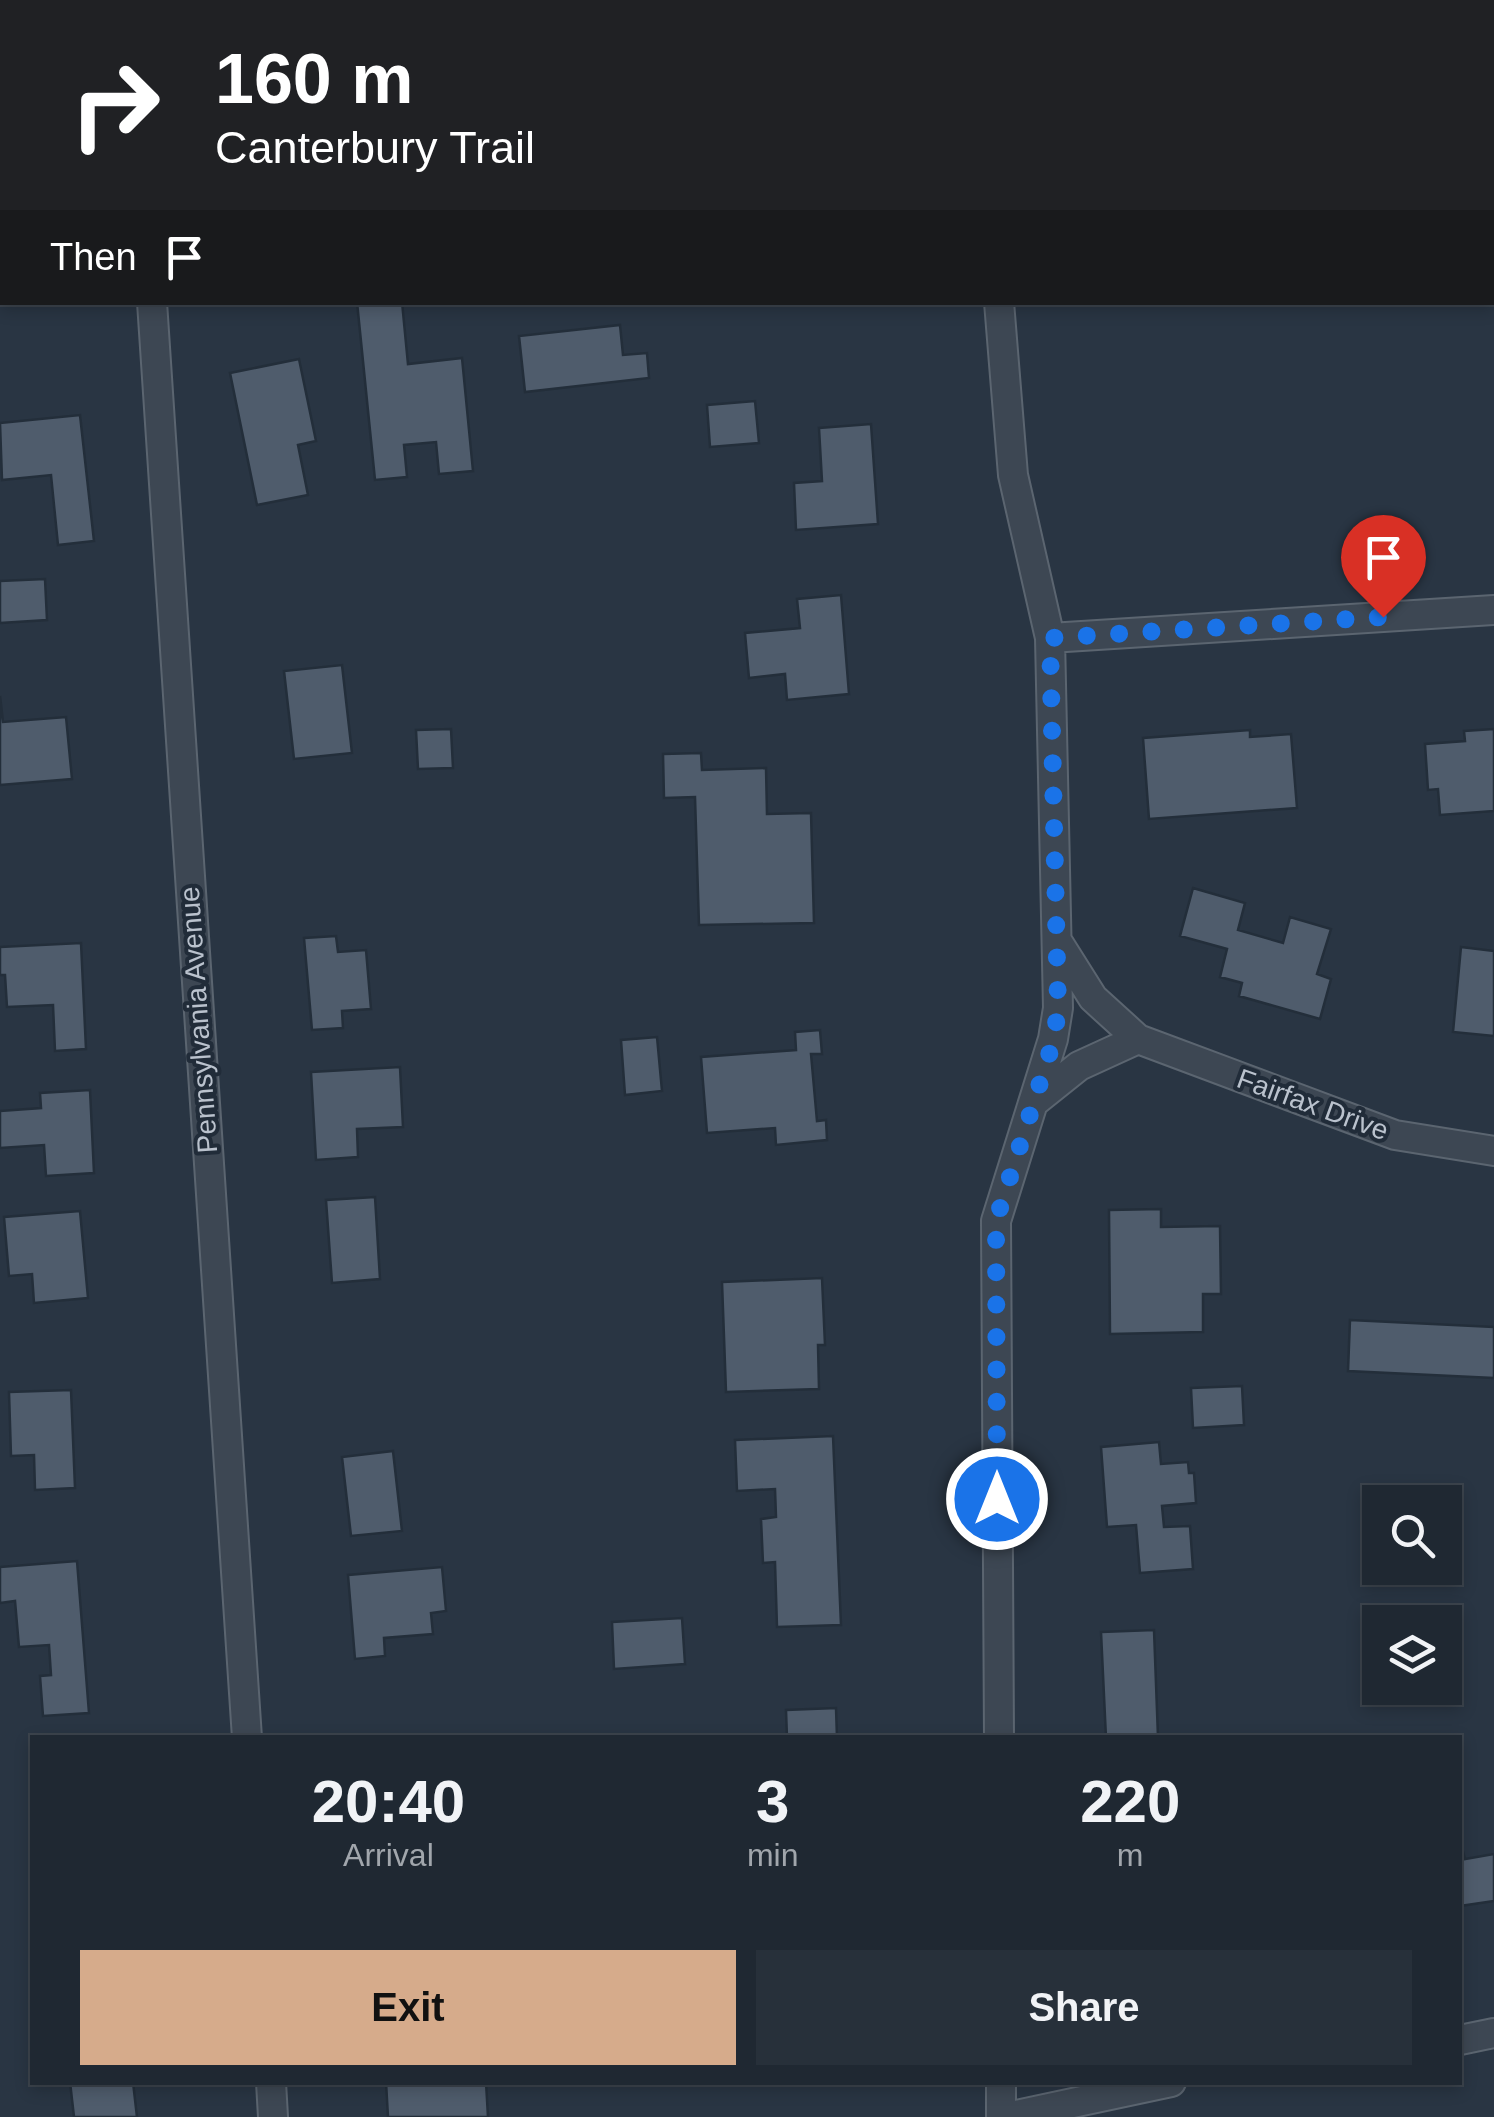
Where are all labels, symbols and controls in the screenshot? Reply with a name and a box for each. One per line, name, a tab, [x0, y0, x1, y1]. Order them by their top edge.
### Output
icon: right	[50, 40, 180, 170]
text: 160 m	[215, 40, 413, 118]
text: Canterbury Trail	[215, 122, 535, 173]
icon: arrive	[157, 230, 212, 285]
text: Then	[50, 236, 137, 278]
pin	[1341, 515, 1426, 618]
icon: arrive	[1356, 530, 1411, 585]
street label: Pennsylvania Avenue	[174, 886, 223, 1154]
street label: Fairfax Drive	[1233, 1063, 1393, 1146]
position arrow	[945, 1447, 1049, 1551]
map controls	[1362, 1485, 1462, 1705]
button: search	[1362, 1485, 1462, 1585]
button: layers	[1362, 1605, 1462, 1705]
text: 20:40	[312, 1768, 465, 1835]
text: 3	[756, 1768, 789, 1835]
text: 220	[1080, 1768, 1180, 1835]
text: Arrival	[343, 1837, 434, 1873]
text: min	[747, 1837, 798, 1873]
text: m	[1117, 1837, 1144, 1873]
button: Exit	[80, 1950, 736, 2065]
button: Share	[756, 1950, 1412, 2065]

